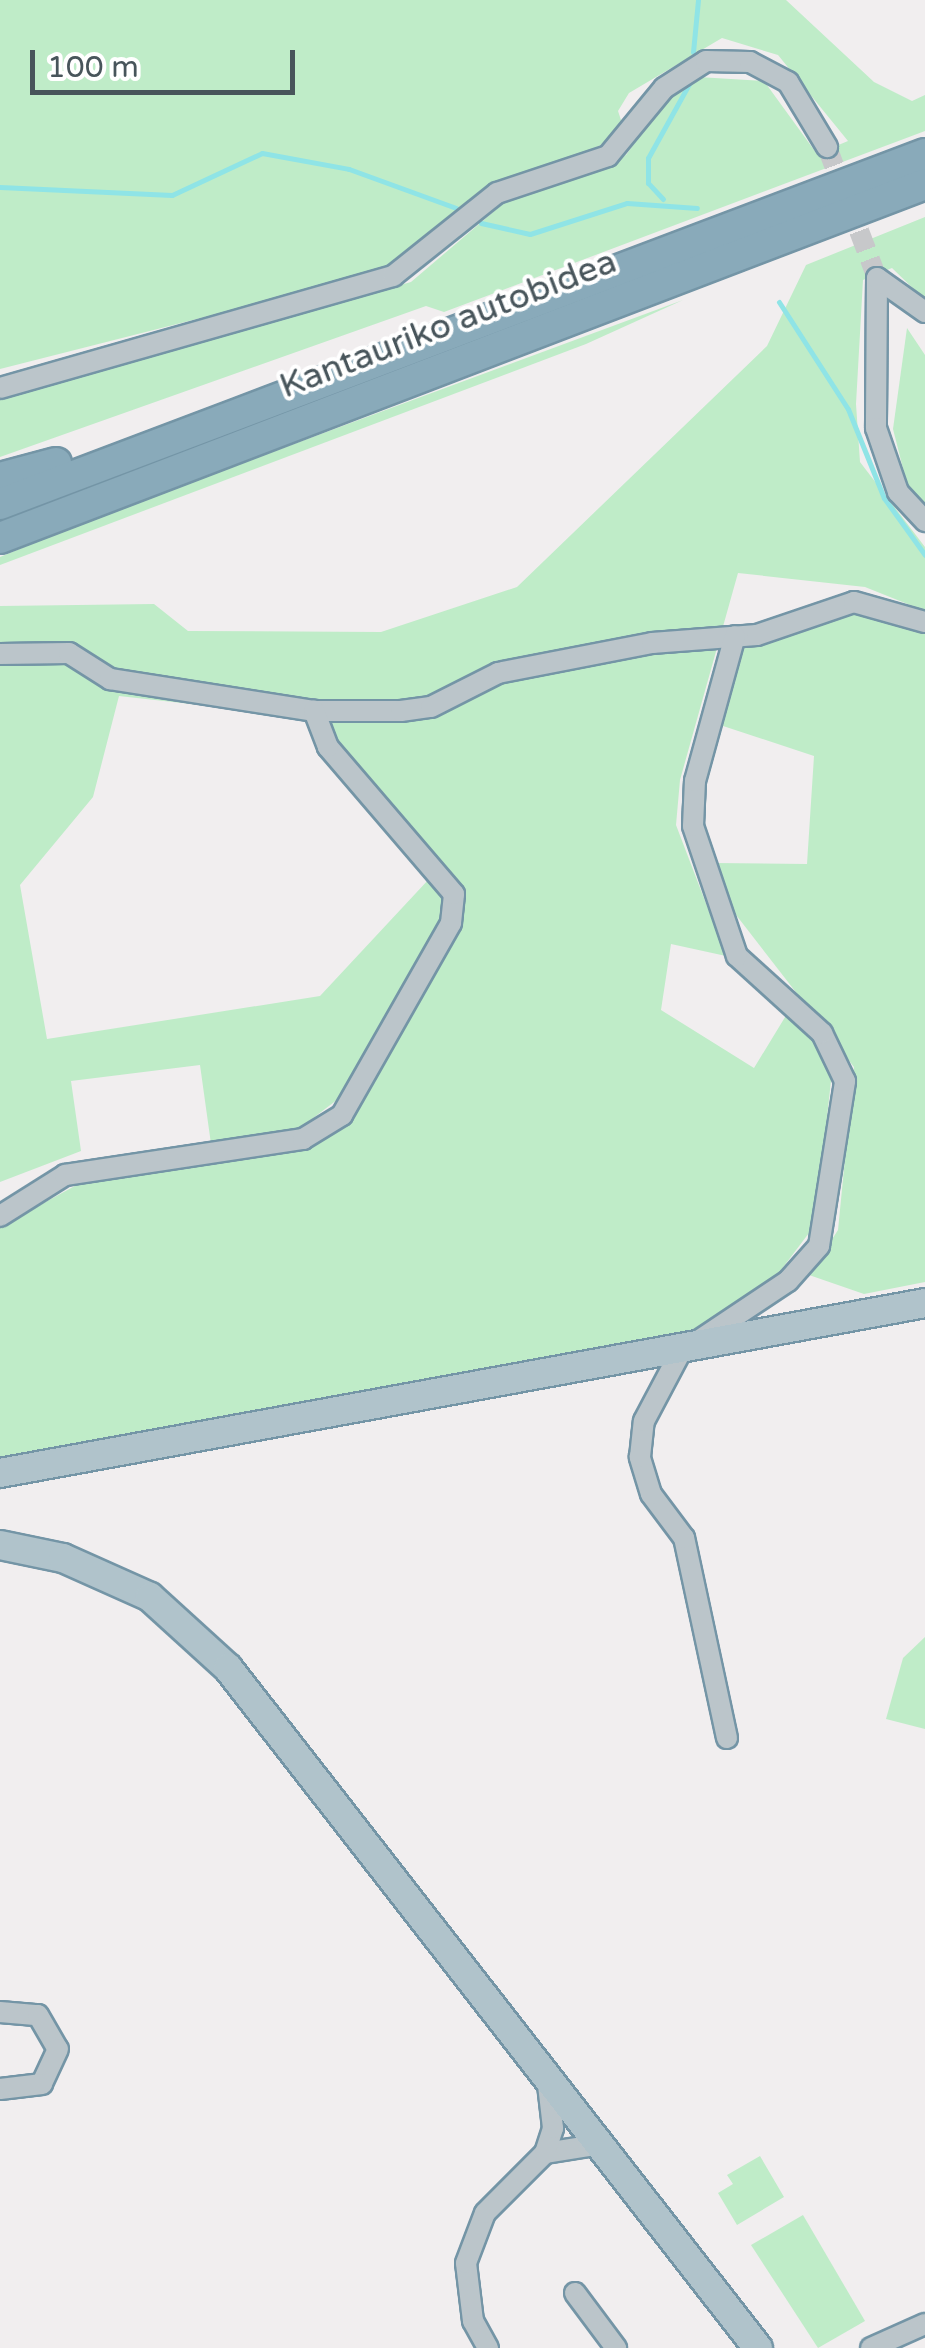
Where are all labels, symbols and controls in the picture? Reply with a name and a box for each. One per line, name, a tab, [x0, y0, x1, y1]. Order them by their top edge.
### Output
scale bar	[35, 30, 300, 92]
text: 100 m	[47, 49, 139, 86]
street label: Kantauriko autobidea	[274, 240, 622, 408]

